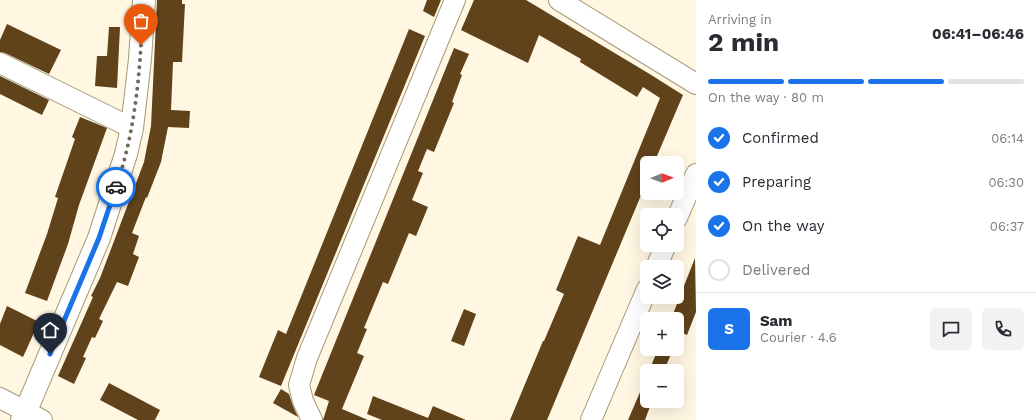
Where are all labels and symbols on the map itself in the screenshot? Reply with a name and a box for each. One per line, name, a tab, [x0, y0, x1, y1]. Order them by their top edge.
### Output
pin	[124, 4, 158, 45]
north arrow	[640, 156, 684, 200]
courier	[96, 167, 136, 207]
pin	[33, 313, 67, 354]

